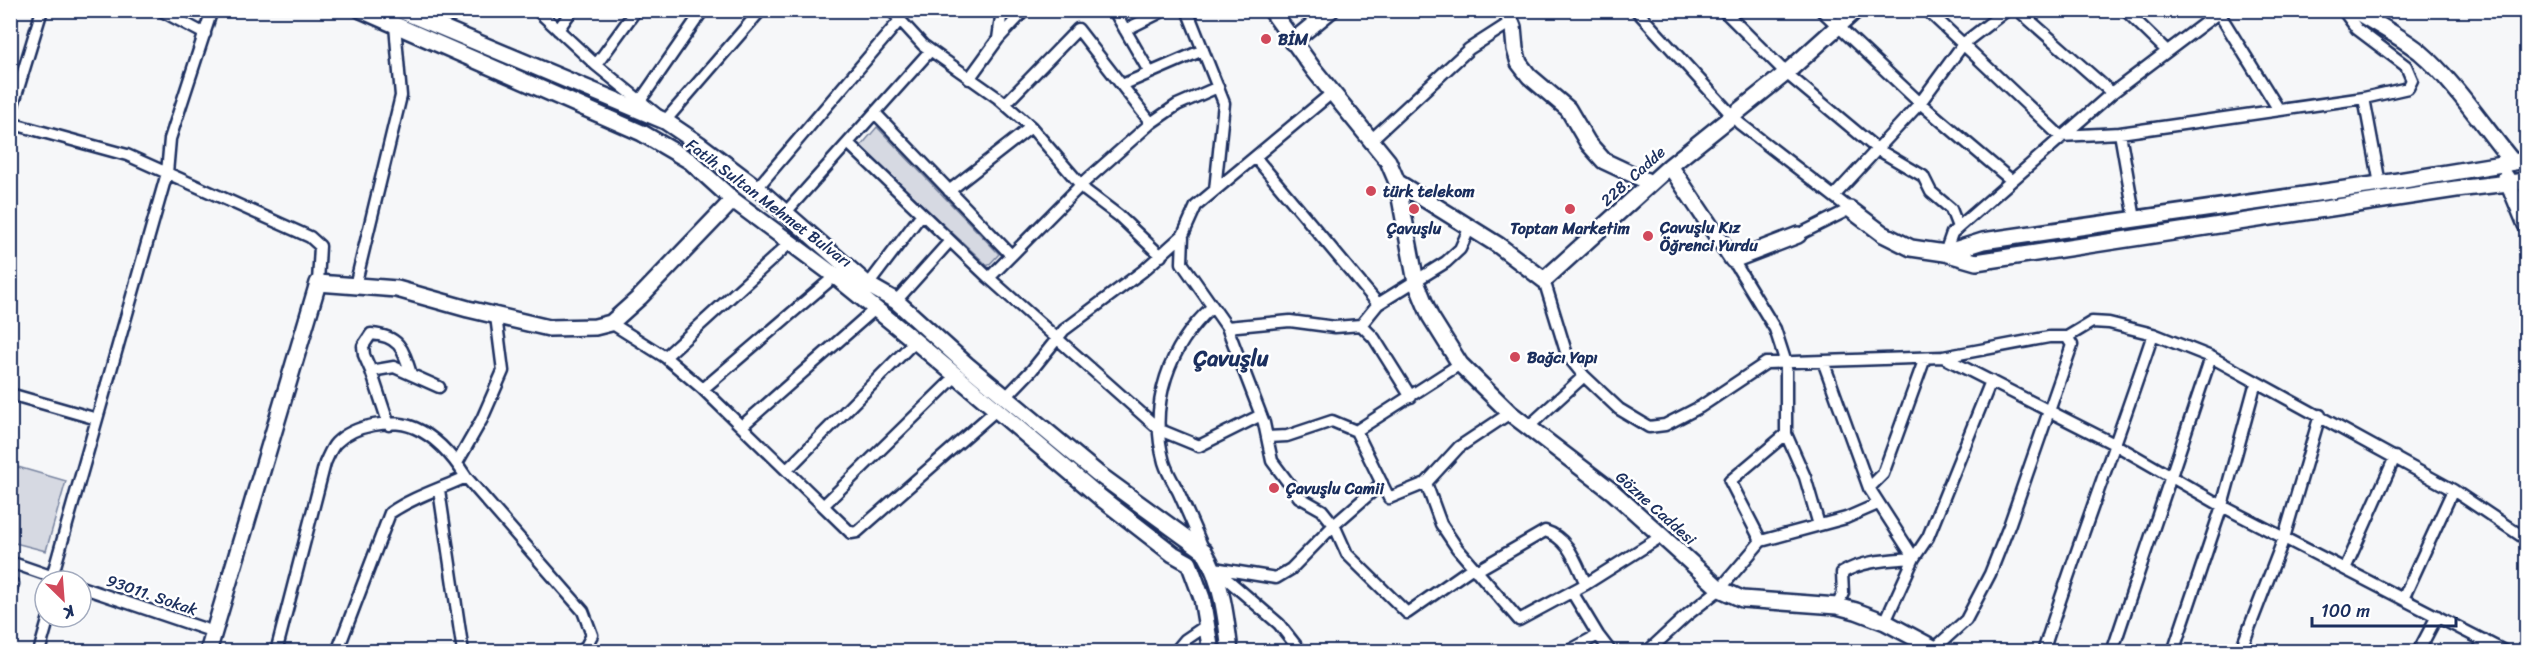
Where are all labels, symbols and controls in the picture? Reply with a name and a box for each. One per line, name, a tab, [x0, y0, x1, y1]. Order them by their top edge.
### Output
place label: BİM	[1278, 25, 1308, 54]
marker: BİM	[1259, 32, 1273, 46]
street label: Fatih Sultan Mehmet Bulvarı	[680, 131, 858, 275]
street label: 228. Cadde	[1593, 138, 1673, 214]
place label: türk telekom	[1383, 177, 1475, 206]
marker: türk telekom	[1364, 184, 1378, 198]
marker: Çavuşlu	[1407, 202, 1421, 216]
marker: Toptan Marketim	[1563, 202, 1577, 216]
place label: Çavuşlu Kız Öğrenci Yurdu	[1659, 213, 1758, 260]
place label: Çavuşlu	[1386, 214, 1442, 243]
place label: Toptan Marketim	[1510, 214, 1630, 243]
marker: Çavuşlu Kız Öğrenci Yurdu	[1641, 229, 1655, 243]
district label: Çavuşlu	[1193, 339, 1269, 378]
place label: Bağcı Yapı	[1527, 343, 1598, 372]
marker: Bağcı Yapı	[1508, 350, 1522, 364]
street label: Gözne Caddesi	[1609, 463, 1704, 553]
place label: Çavuşlu Camii	[1285, 474, 1384, 503]
marker: Çavuşlu Camii	[1267, 481, 1281, 495]
street label: 93011. Sokak	[103, 566, 202, 624]
north arrow	[33, 569, 93, 629]
scale bar	[2312, 590, 2456, 628]
text: 100 m	[2321, 595, 2370, 627]
text: K	[57, 597, 81, 628]

